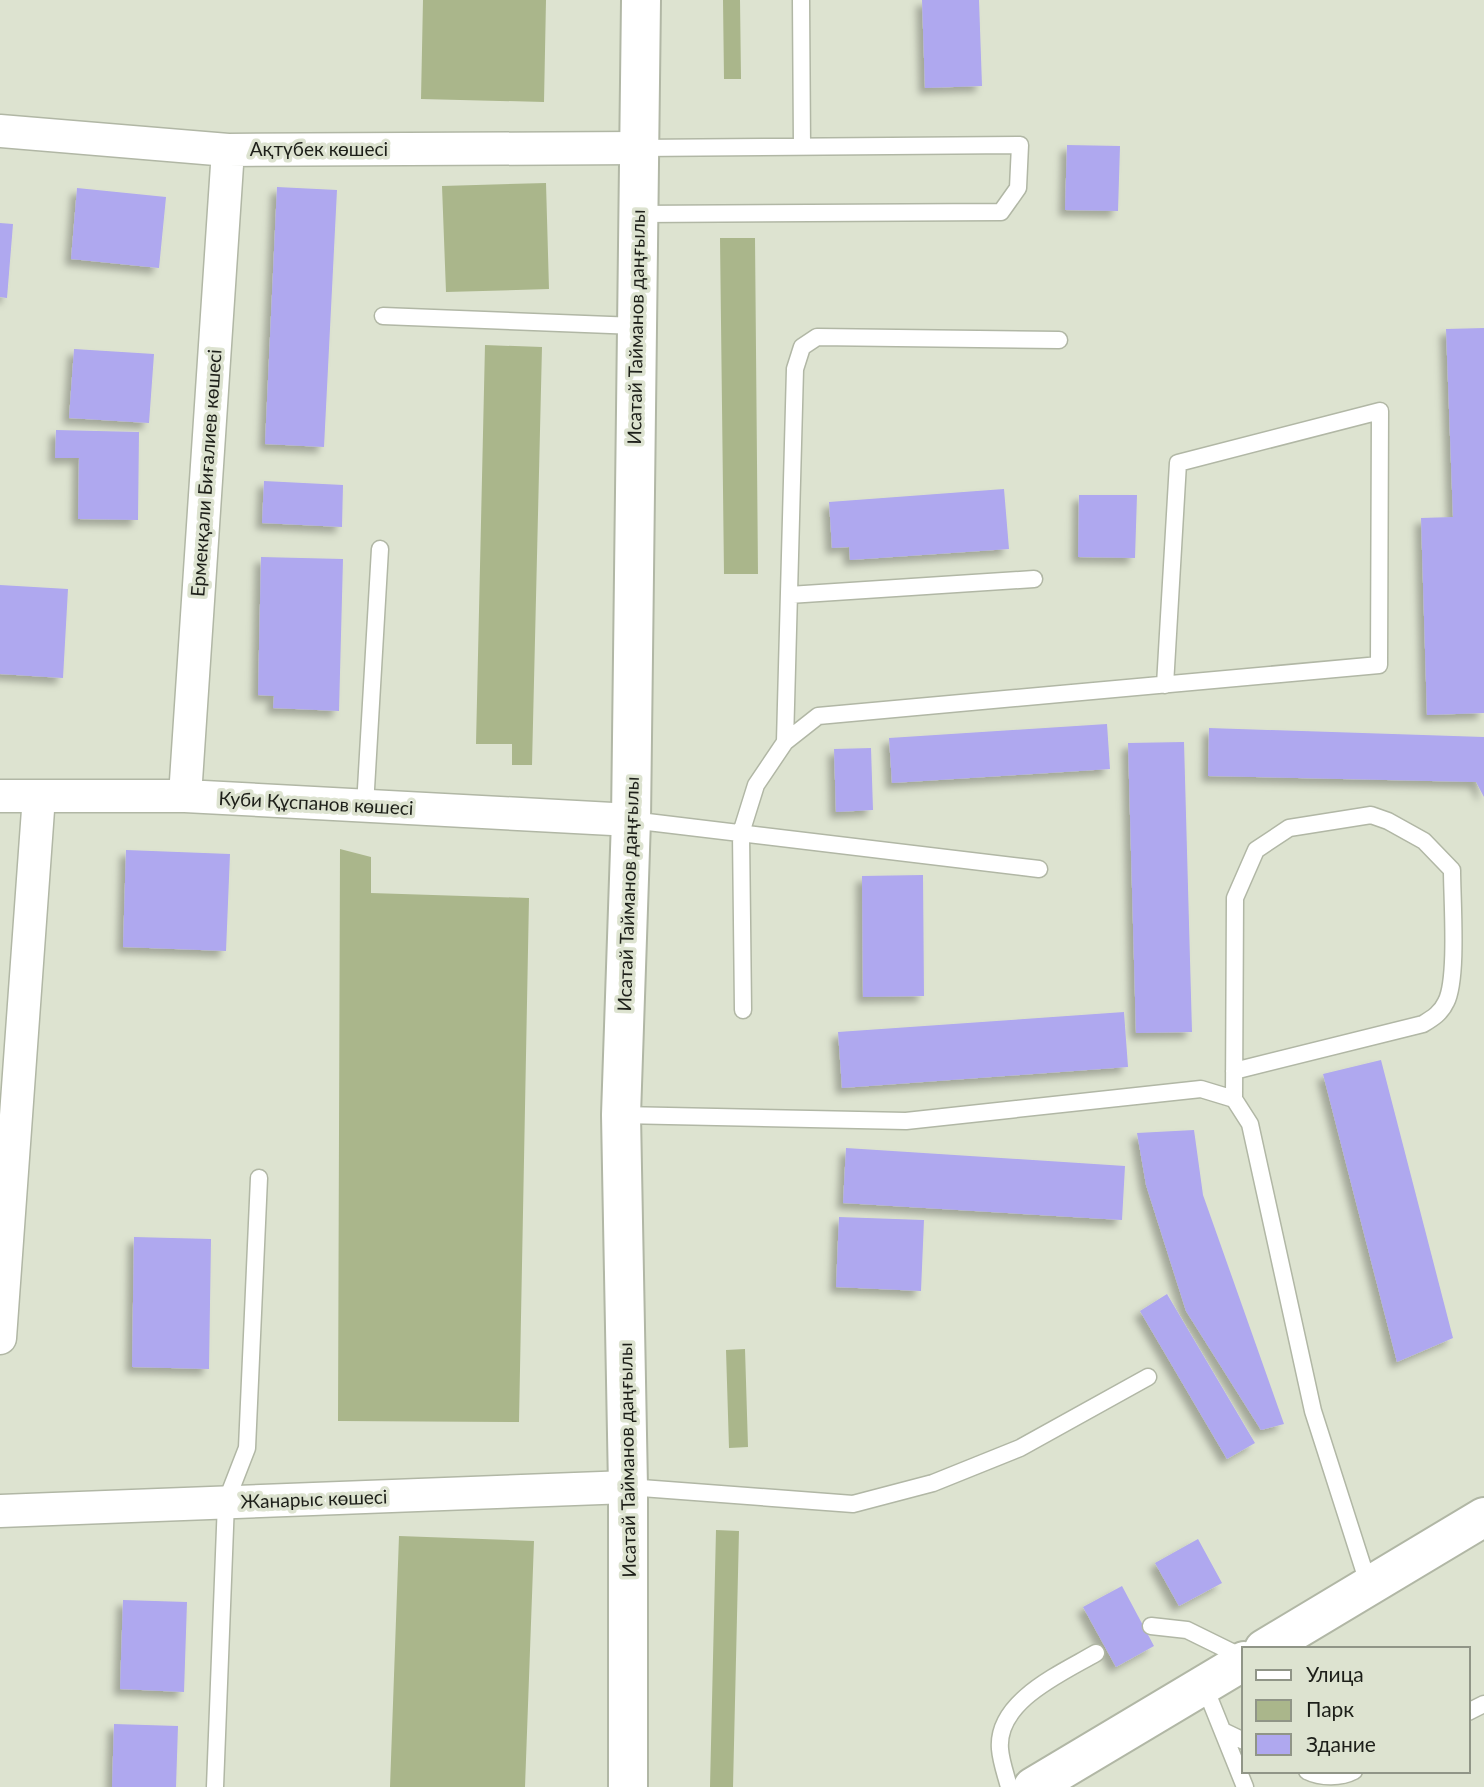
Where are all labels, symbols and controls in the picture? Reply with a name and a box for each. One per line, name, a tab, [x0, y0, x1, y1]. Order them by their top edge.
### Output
street label: Ақтүбек көшесi	[250, 137, 388, 160]
street label: Исатай Тайманов даңғылы	[622, 209, 649, 445]
street label: Ермекқали Биғалиев көшесі	[185, 348, 226, 598]
street label: Исатай Тайманов даңғылы	[612, 776, 643, 1012]
street label: Куби Құспанов көшесi	[218, 786, 414, 819]
street label: Исатай Тайманов даңғылы	[613, 1342, 640, 1578]
street label: Жанарыс көшесі	[240, 1484, 388, 1513]
legend	[1242, 1647, 1470, 1773]
text: Улица	[1306, 1661, 1364, 1686]
text: Парк	[1306, 1696, 1354, 1721]
text: Здание	[1306, 1731, 1376, 1756]

